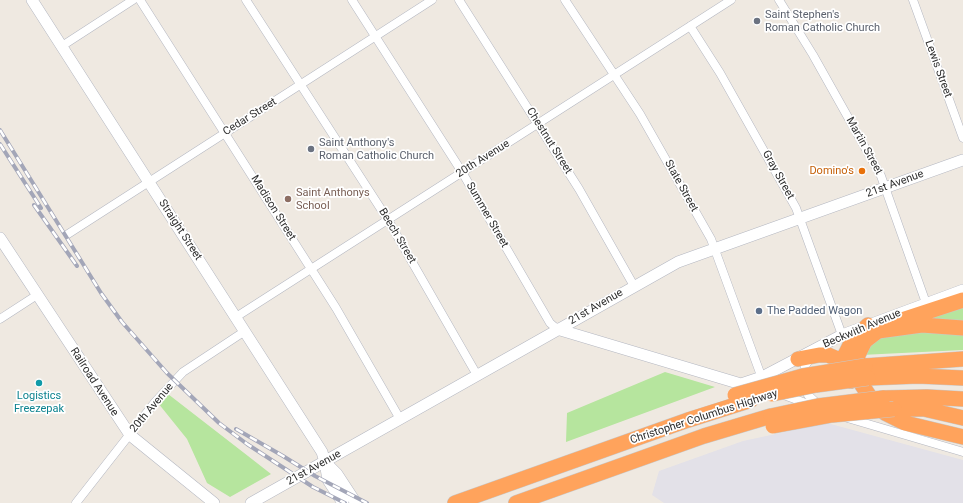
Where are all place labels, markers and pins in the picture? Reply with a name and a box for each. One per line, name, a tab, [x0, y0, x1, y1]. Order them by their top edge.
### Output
place label: Saint Stephen's Roman Catholic Church	[765, 8, 880, 34]
marker: Saint Stephen's Roman Catholic Church	[752, 16, 762, 26]
place label: Saint Anthony's Roman Catholic Church	[319, 136, 434, 162]
marker: Saint Anthony's Roman Catholic Church	[306, 144, 316, 154]
place label: Domino's	[809, 164, 854, 178]
marker: Domino's	[857, 166, 867, 176]
place label: Saint Anthonys School	[296, 186, 370, 212]
marker: Saint Anthonys School	[283, 194, 293, 204]
place label: The Padded Wagon	[767, 304, 862, 318]
marker: The Padded Wagon	[754, 306, 764, 316]
marker: Logistics Freezepak	[34, 378, 44, 388]
place label: Logistics Freezepak	[14, 389, 64, 415]

